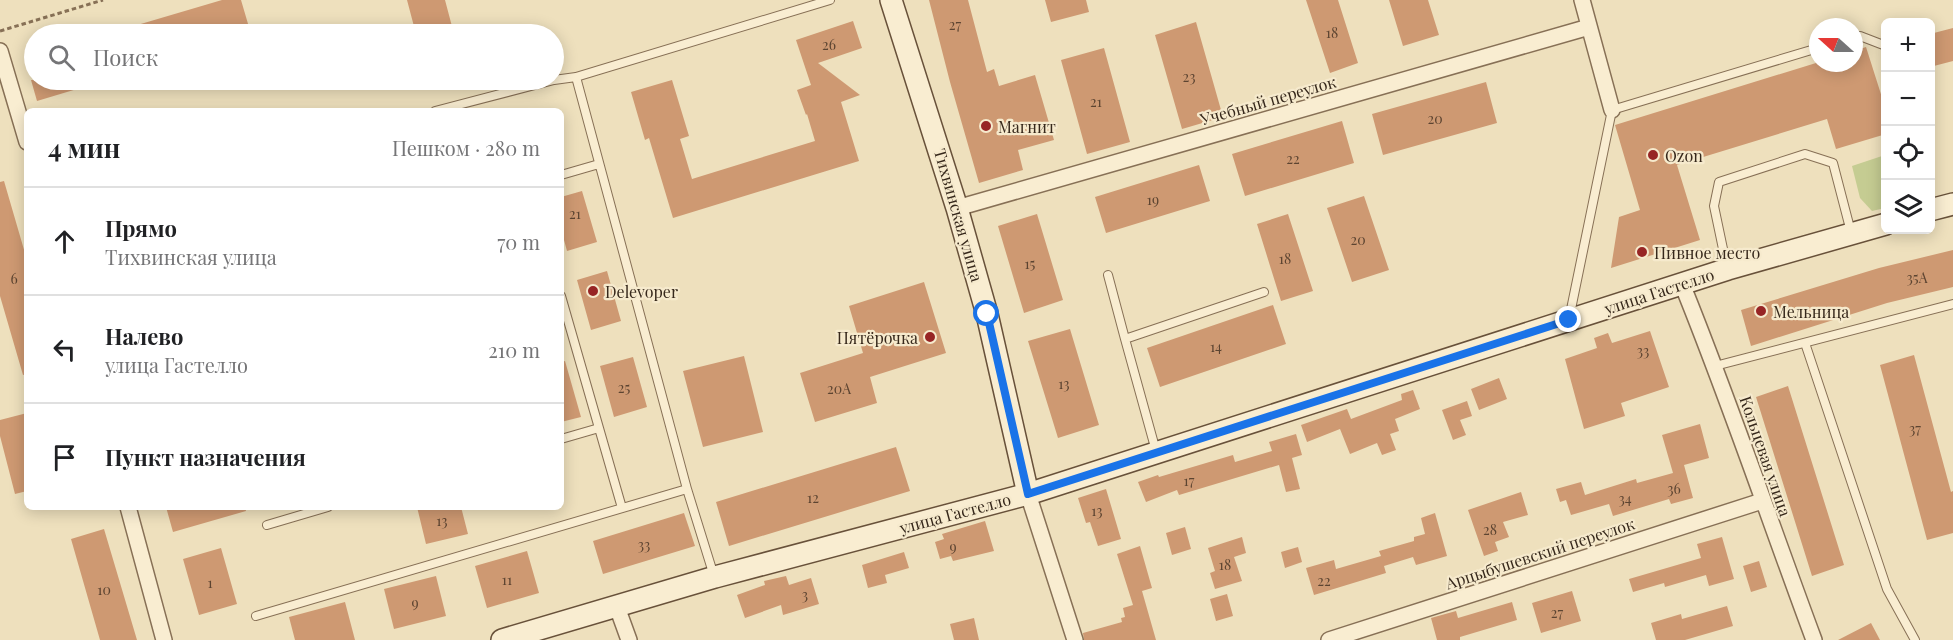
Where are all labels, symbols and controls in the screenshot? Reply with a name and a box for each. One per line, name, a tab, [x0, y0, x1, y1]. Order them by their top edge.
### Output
house number: 27	[949, 15, 962, 34]
north arrow	[1809, 18, 1863, 72]
map controls	[1881, 18, 1935, 234]
button: +	[1881, 18, 1935, 72]
house number: 18	[1326, 23, 1338, 42]
search box	[24, 24, 564, 90]
house number: 26	[822, 35, 836, 54]
icon: search	[45, 41, 78, 74]
text: Поиск	[93, 42, 158, 72]
house number: 23	[1182, 67, 1196, 86]
street label: Учебный переулок	[1197, 71, 1338, 130]
button: −	[1881, 72, 1935, 126]
house number: 21	[1090, 92, 1102, 111]
house number: 20	[1427, 109, 1443, 128]
place label: Магнит	[998, 116, 1056, 137]
marker: Магнит	[979, 119, 993, 133]
button: locate	[1881, 126, 1935, 180]
text: 4 мин	[48, 130, 120, 165]
text: Пешком · 280 m	[392, 134, 540, 161]
place label: Ozon	[1665, 145, 1703, 166]
street label: Тихвинская улица	[930, 146, 988, 284]
marker: Ozon	[1646, 148, 1660, 162]
house number: 22	[1286, 149, 1300, 168]
button: layers	[1881, 180, 1935, 234]
house number: 19	[1147, 190, 1159, 209]
house number: 21	[569, 204, 581, 223]
text: Прямо	[105, 213, 177, 243]
icon: ahead	[48, 225, 81, 258]
text: 70 m	[497, 228, 540, 255]
house number: 20	[1350, 230, 1366, 249]
place label: Пивное место	[1654, 242, 1761, 263]
text: Тихвинская улица	[105, 243, 277, 270]
marker: Пивное место	[1635, 245, 1649, 259]
house number: 18	[1279, 249, 1291, 268]
house number: 15	[1025, 254, 1036, 273]
street label: улица Гастелло	[1600, 263, 1717, 319]
house number: 35А	[1907, 268, 1928, 287]
house number: 6	[10, 269, 18, 288]
place label: Delevoper	[605, 281, 678, 302]
marker: Delevoper	[586, 284, 600, 298]
route start	[973, 300, 999, 326]
place label: Мельница	[1773, 301, 1849, 322]
marker: Мельница	[1754, 304, 1768, 318]
route end	[1555, 306, 1581, 332]
text: Налево	[105, 321, 183, 351]
place label: Пятёрочка	[837, 327, 918, 348]
marker: Пятёрочка	[923, 330, 937, 344]
icon: left	[48, 333, 81, 366]
text: 210 m	[488, 336, 540, 363]
house number: 14	[1210, 337, 1222, 356]
house number: 33	[1637, 341, 1649, 360]
text: улица Гастелло	[105, 351, 248, 378]
house number: 13	[1058, 374, 1070, 393]
house number: 25	[618, 378, 630, 397]
house number: 20А	[827, 379, 851, 398]
street label: Кольцевая улица	[1736, 393, 1796, 519]
house number: 37	[1909, 419, 1921, 438]
icon: arrive	[48, 441, 81, 474]
text: Пункт назначения	[105, 442, 306, 472]
house number: 17	[1184, 471, 1195, 490]
house number: 36	[1667, 479, 1681, 498]
house number: 12	[807, 488, 819, 507]
street label: улица Гастелло	[896, 488, 1013, 538]
house number: 34	[1618, 489, 1632, 508]
house number: 13	[1091, 501, 1103, 520]
house number: 13	[436, 511, 448, 530]
street label: Арцыбушевский переулок	[1442, 513, 1637, 594]
house number: 28	[1483, 520, 1497, 539]
house number: 33	[638, 535, 650, 554]
house number: 9	[949, 537, 957, 556]
house number: 18	[1219, 555, 1231, 574]
house number: 11	[502, 570, 512, 589]
house number: 22	[1317, 571, 1331, 590]
house number: 1	[207, 573, 213, 592]
house number: 10	[97, 580, 111, 599]
house number: 3	[802, 585, 808, 604]
house number: 9	[411, 593, 419, 612]
house number: 27	[1551, 603, 1564, 622]

